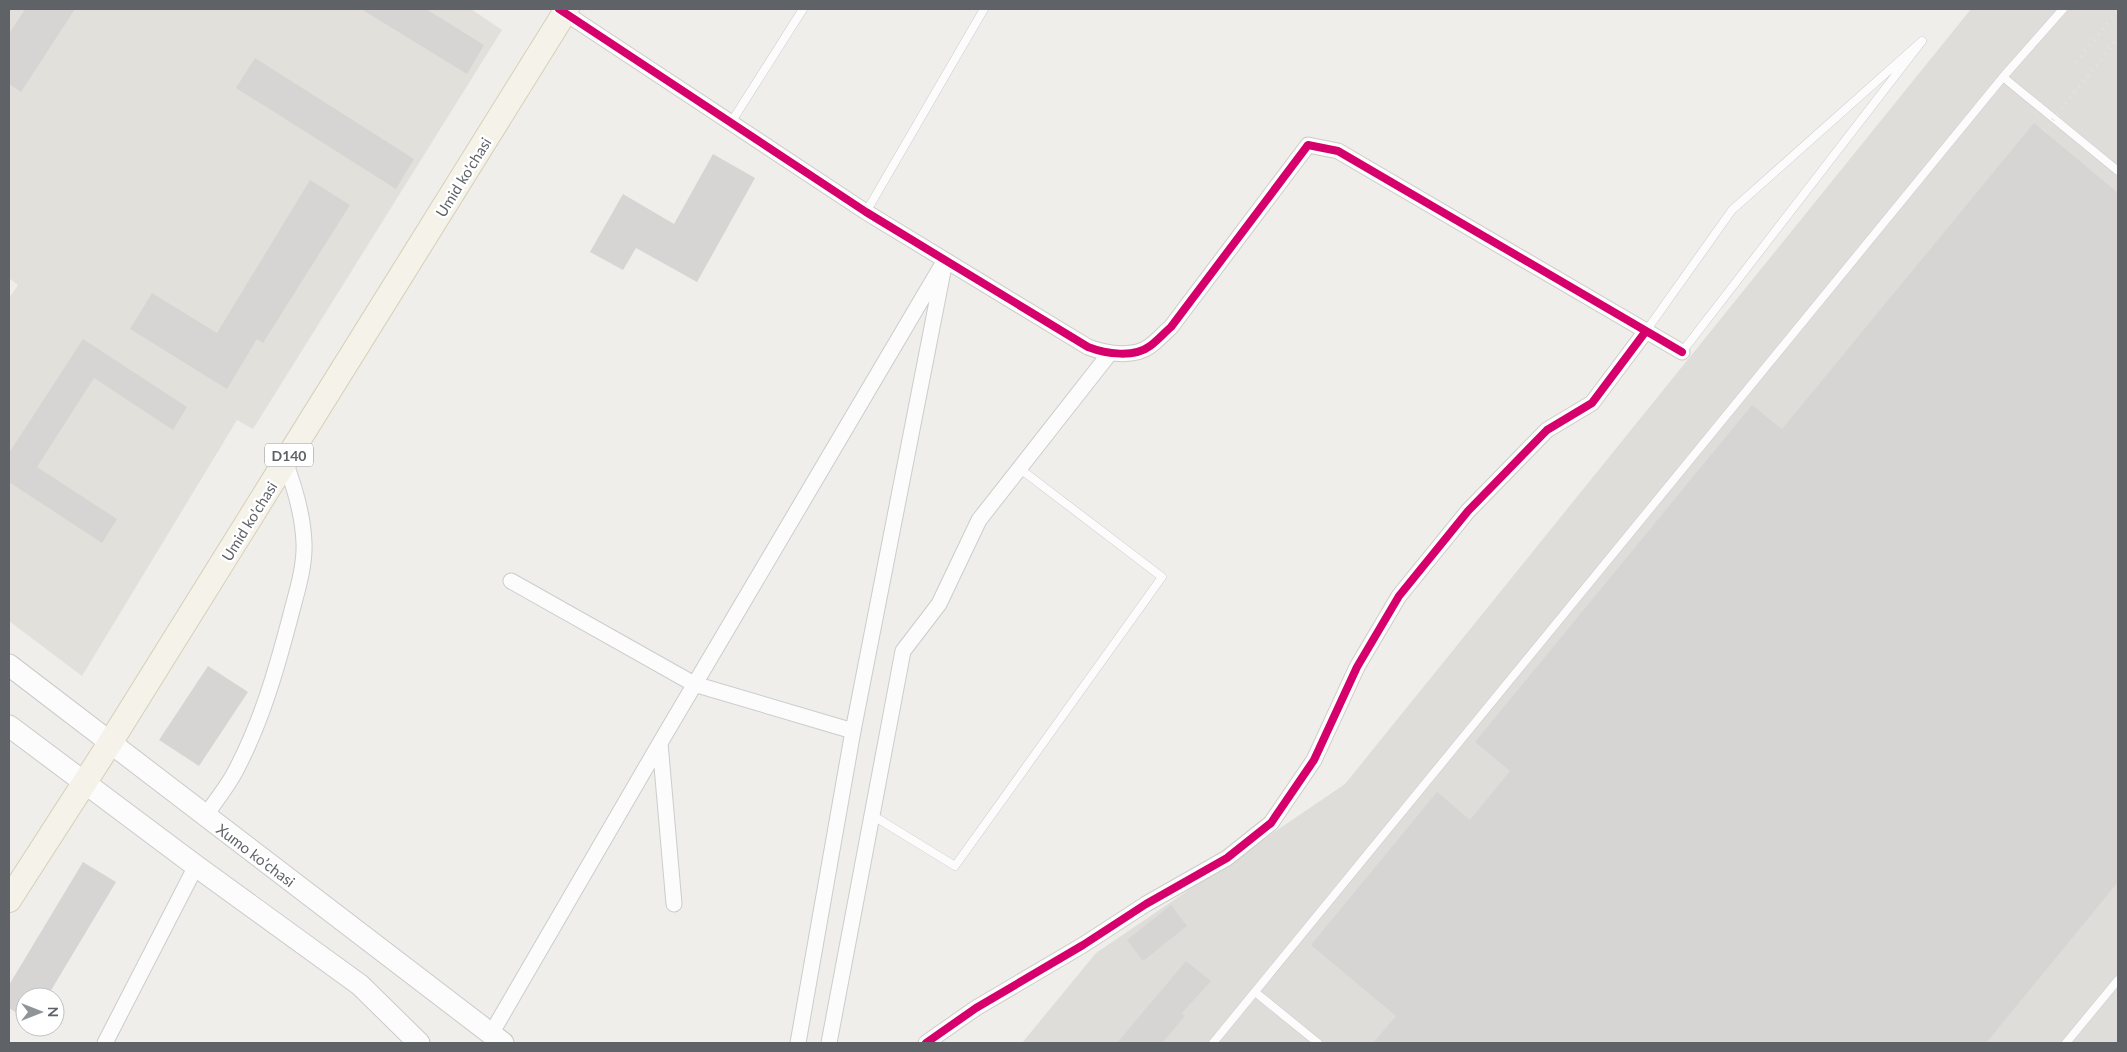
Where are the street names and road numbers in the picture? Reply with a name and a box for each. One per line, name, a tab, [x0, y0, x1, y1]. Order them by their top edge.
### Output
street label: Umid ko'chasi	[431, 134, 495, 220]
road number: D140	[265, 444, 313, 466]
street label: Umid ko'chasi	[217, 478, 281, 564]
street label: Xumo ko’chasi	[213, 820, 299, 890]

